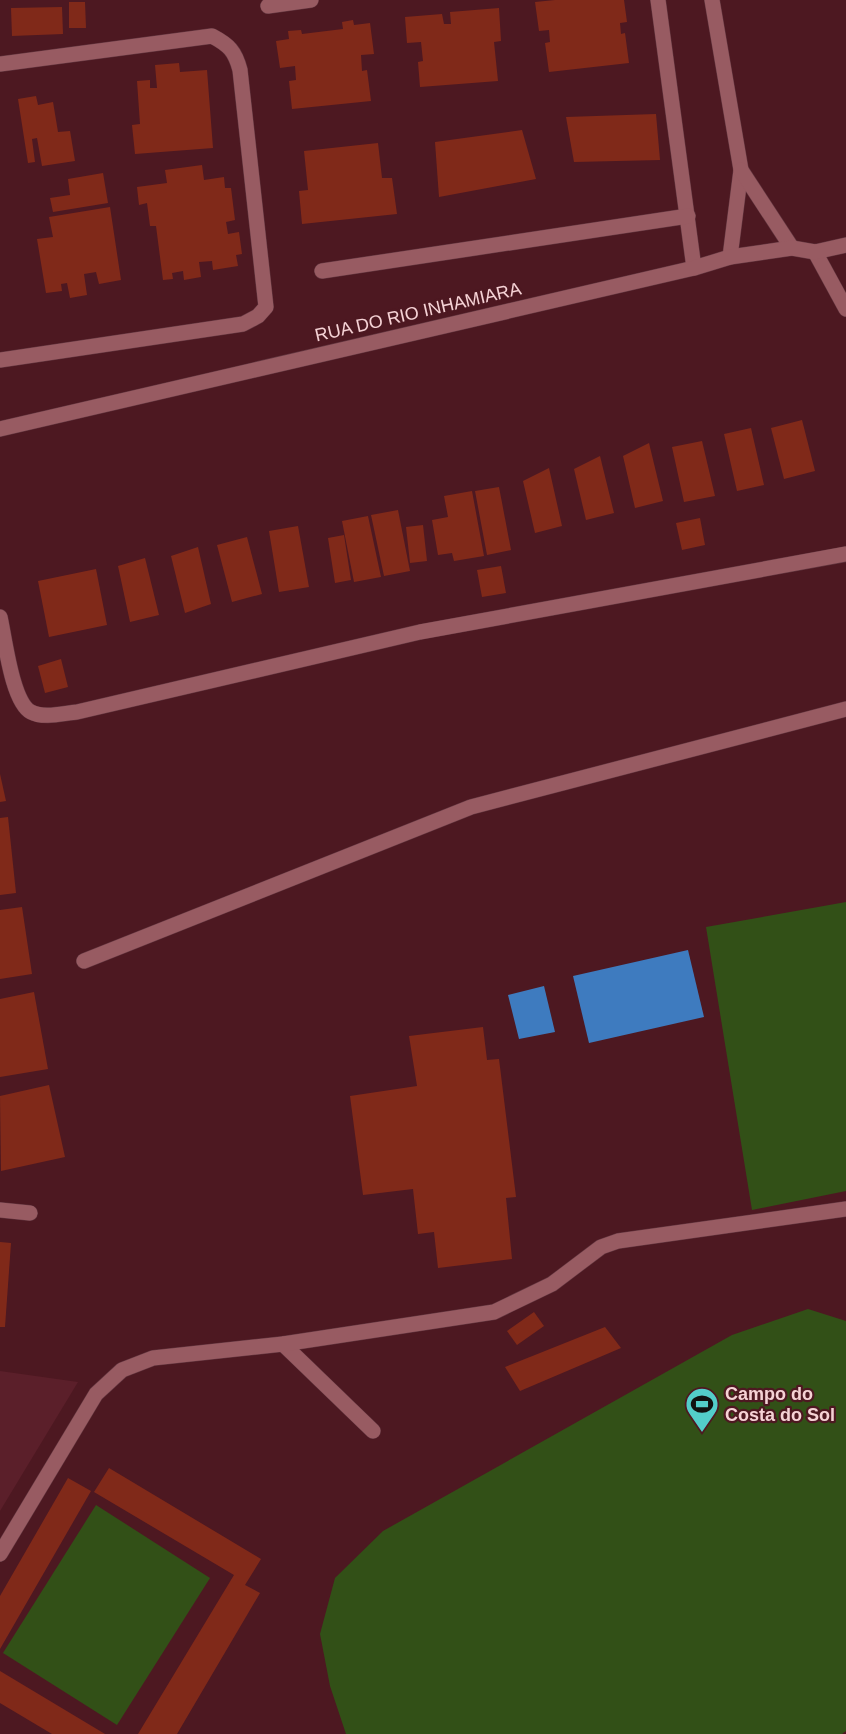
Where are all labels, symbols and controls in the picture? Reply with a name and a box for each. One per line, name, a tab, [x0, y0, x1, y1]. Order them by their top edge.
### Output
street label: RUA DO RIO INHAMIARA	[313, 279, 523, 345]
place label: Campo do Costa do Sol	[725, 1384, 835, 1425]
sports icon: Campo do Costa do Sol	[684, 1386, 720, 1433]

